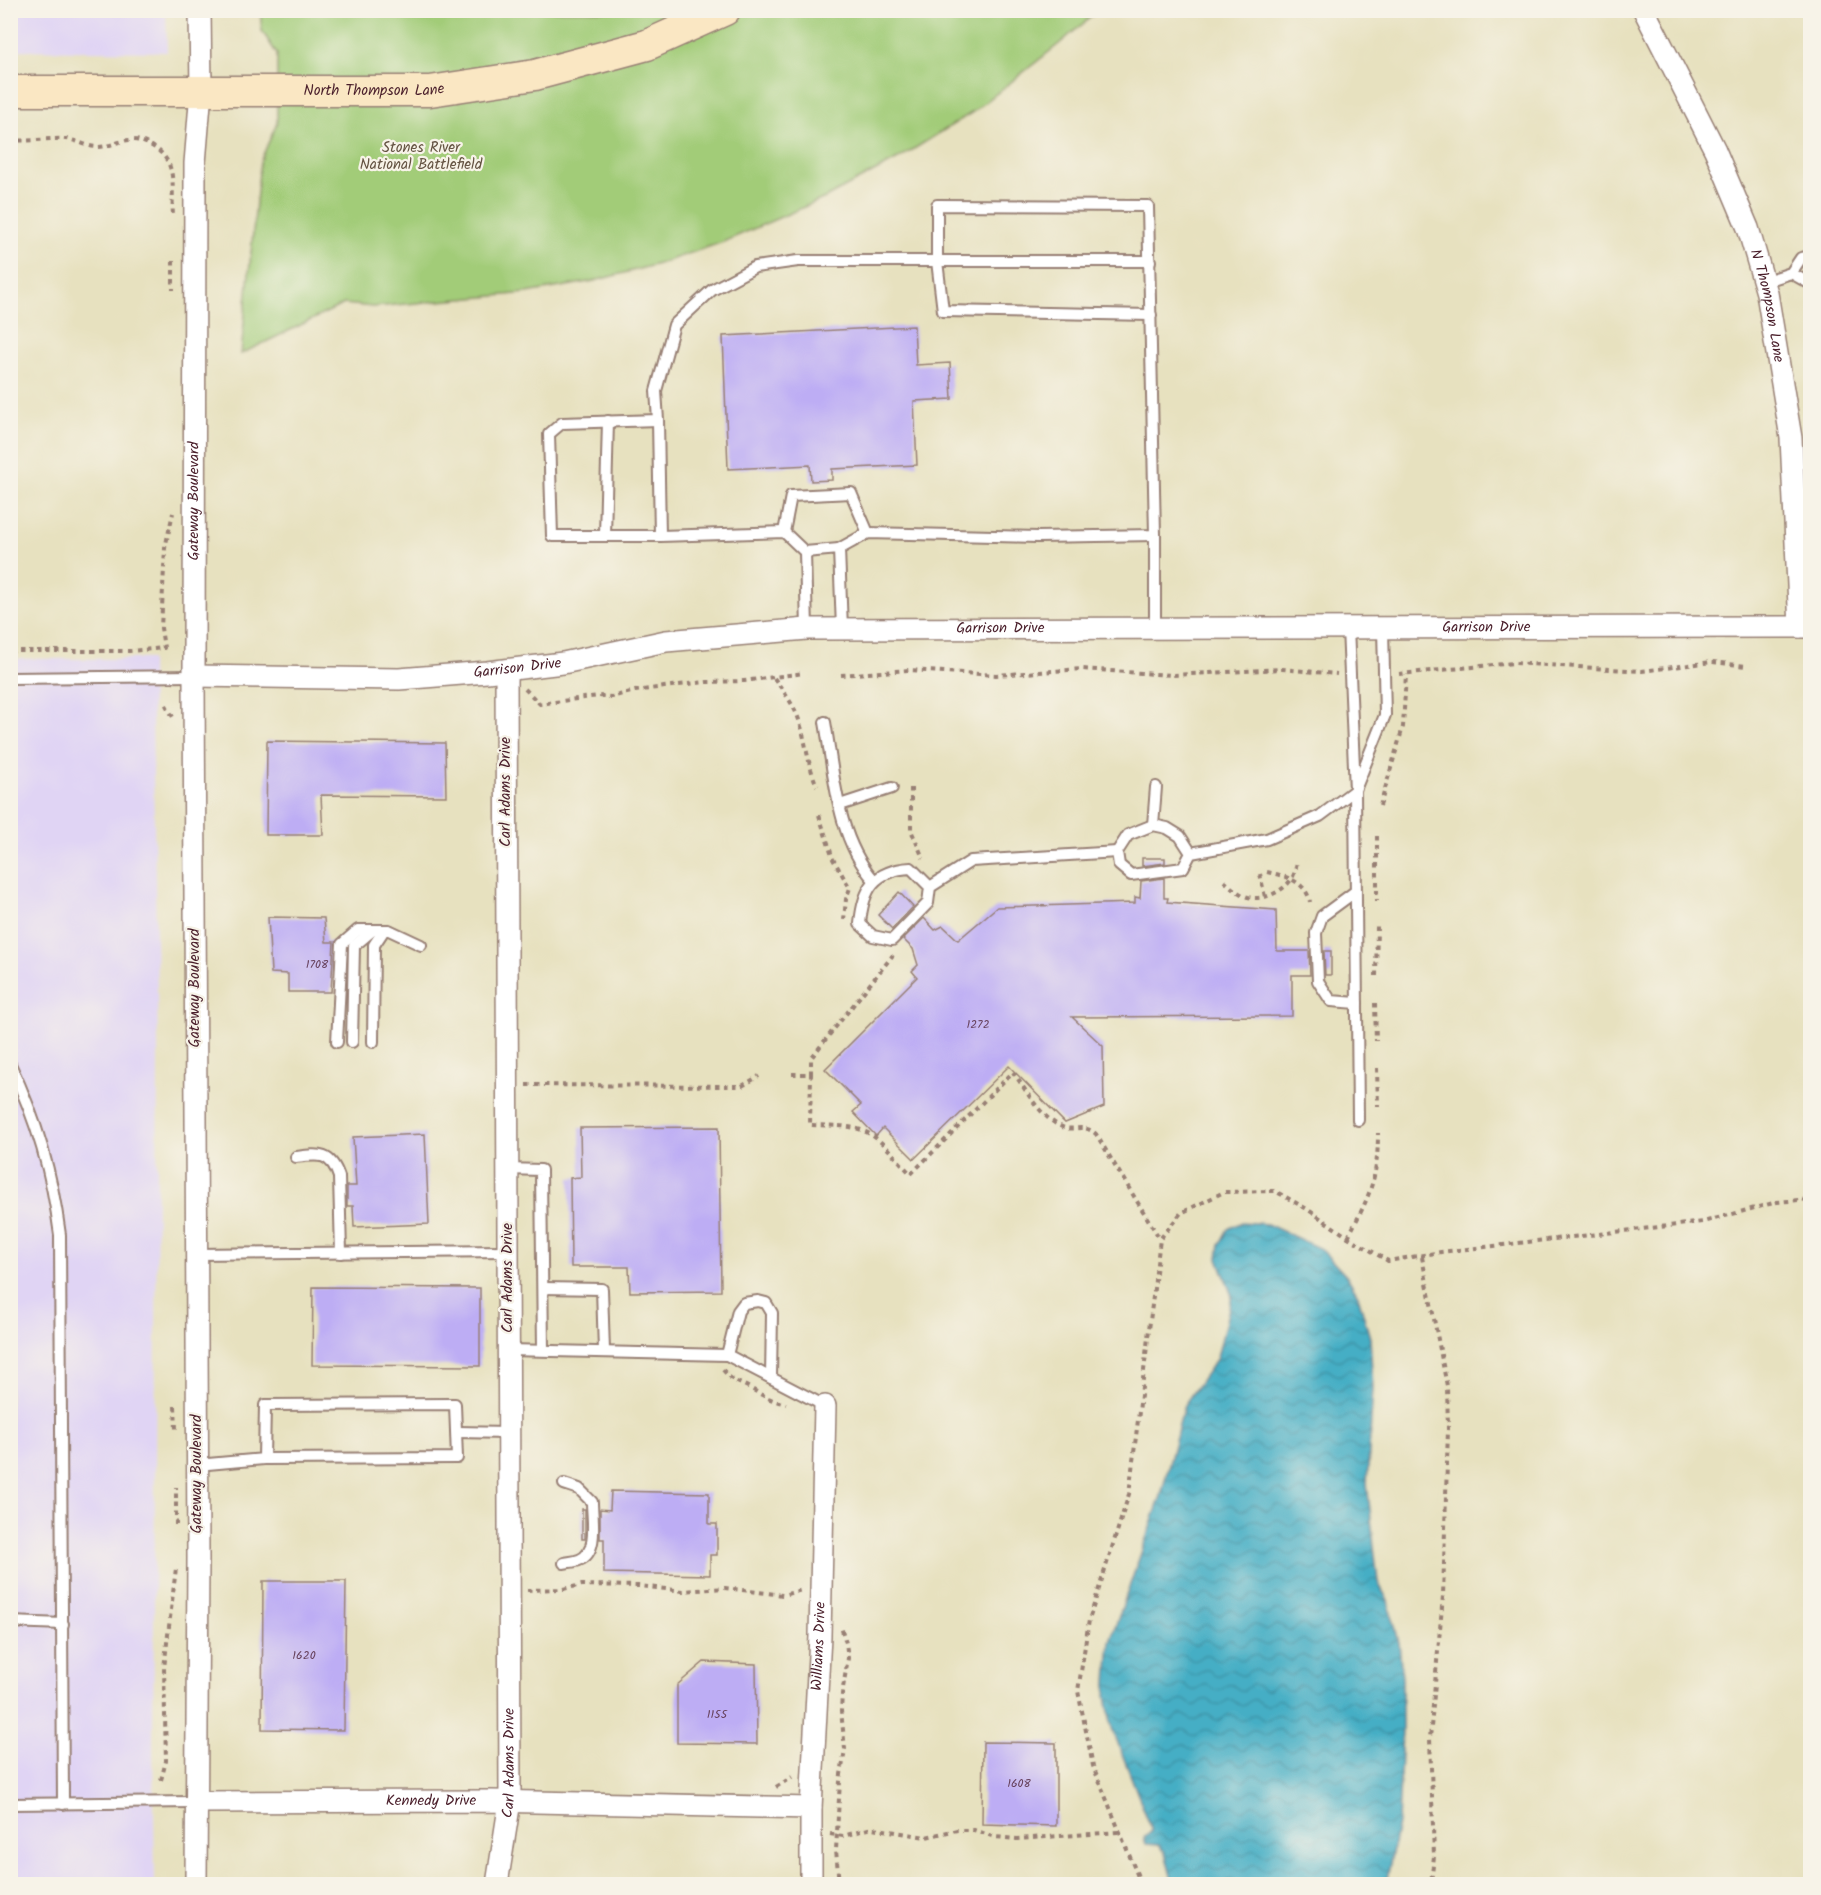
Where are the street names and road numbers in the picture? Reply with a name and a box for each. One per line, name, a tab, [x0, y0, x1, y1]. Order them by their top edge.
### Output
street label: North Thompson Lane	[303, 77, 446, 103]
street label: N Thompson Lane	[1743, 246, 1790, 365]
street label: Gateway Boulevard	[182, 441, 206, 560]
street label: Garrison Drive	[1442, 616, 1531, 640]
street label: Garrison Drive	[956, 617, 1045, 641]
street label: Garrison Drive	[473, 651, 563, 685]
street label: Carl Adams Drive	[494, 737, 518, 847]
street label: Gateway Boulevard	[183, 928, 207, 1047]
street label: Carl Adams Drive	[496, 1223, 520, 1333]
street label: Gateway Boulevard	[185, 1414, 209, 1533]
street label: Williams Drive	[805, 1601, 833, 1691]
street label: Carl Adams Drive	[496, 1708, 522, 1820]
street label: Kennedy Drive	[386, 1789, 476, 1813]

